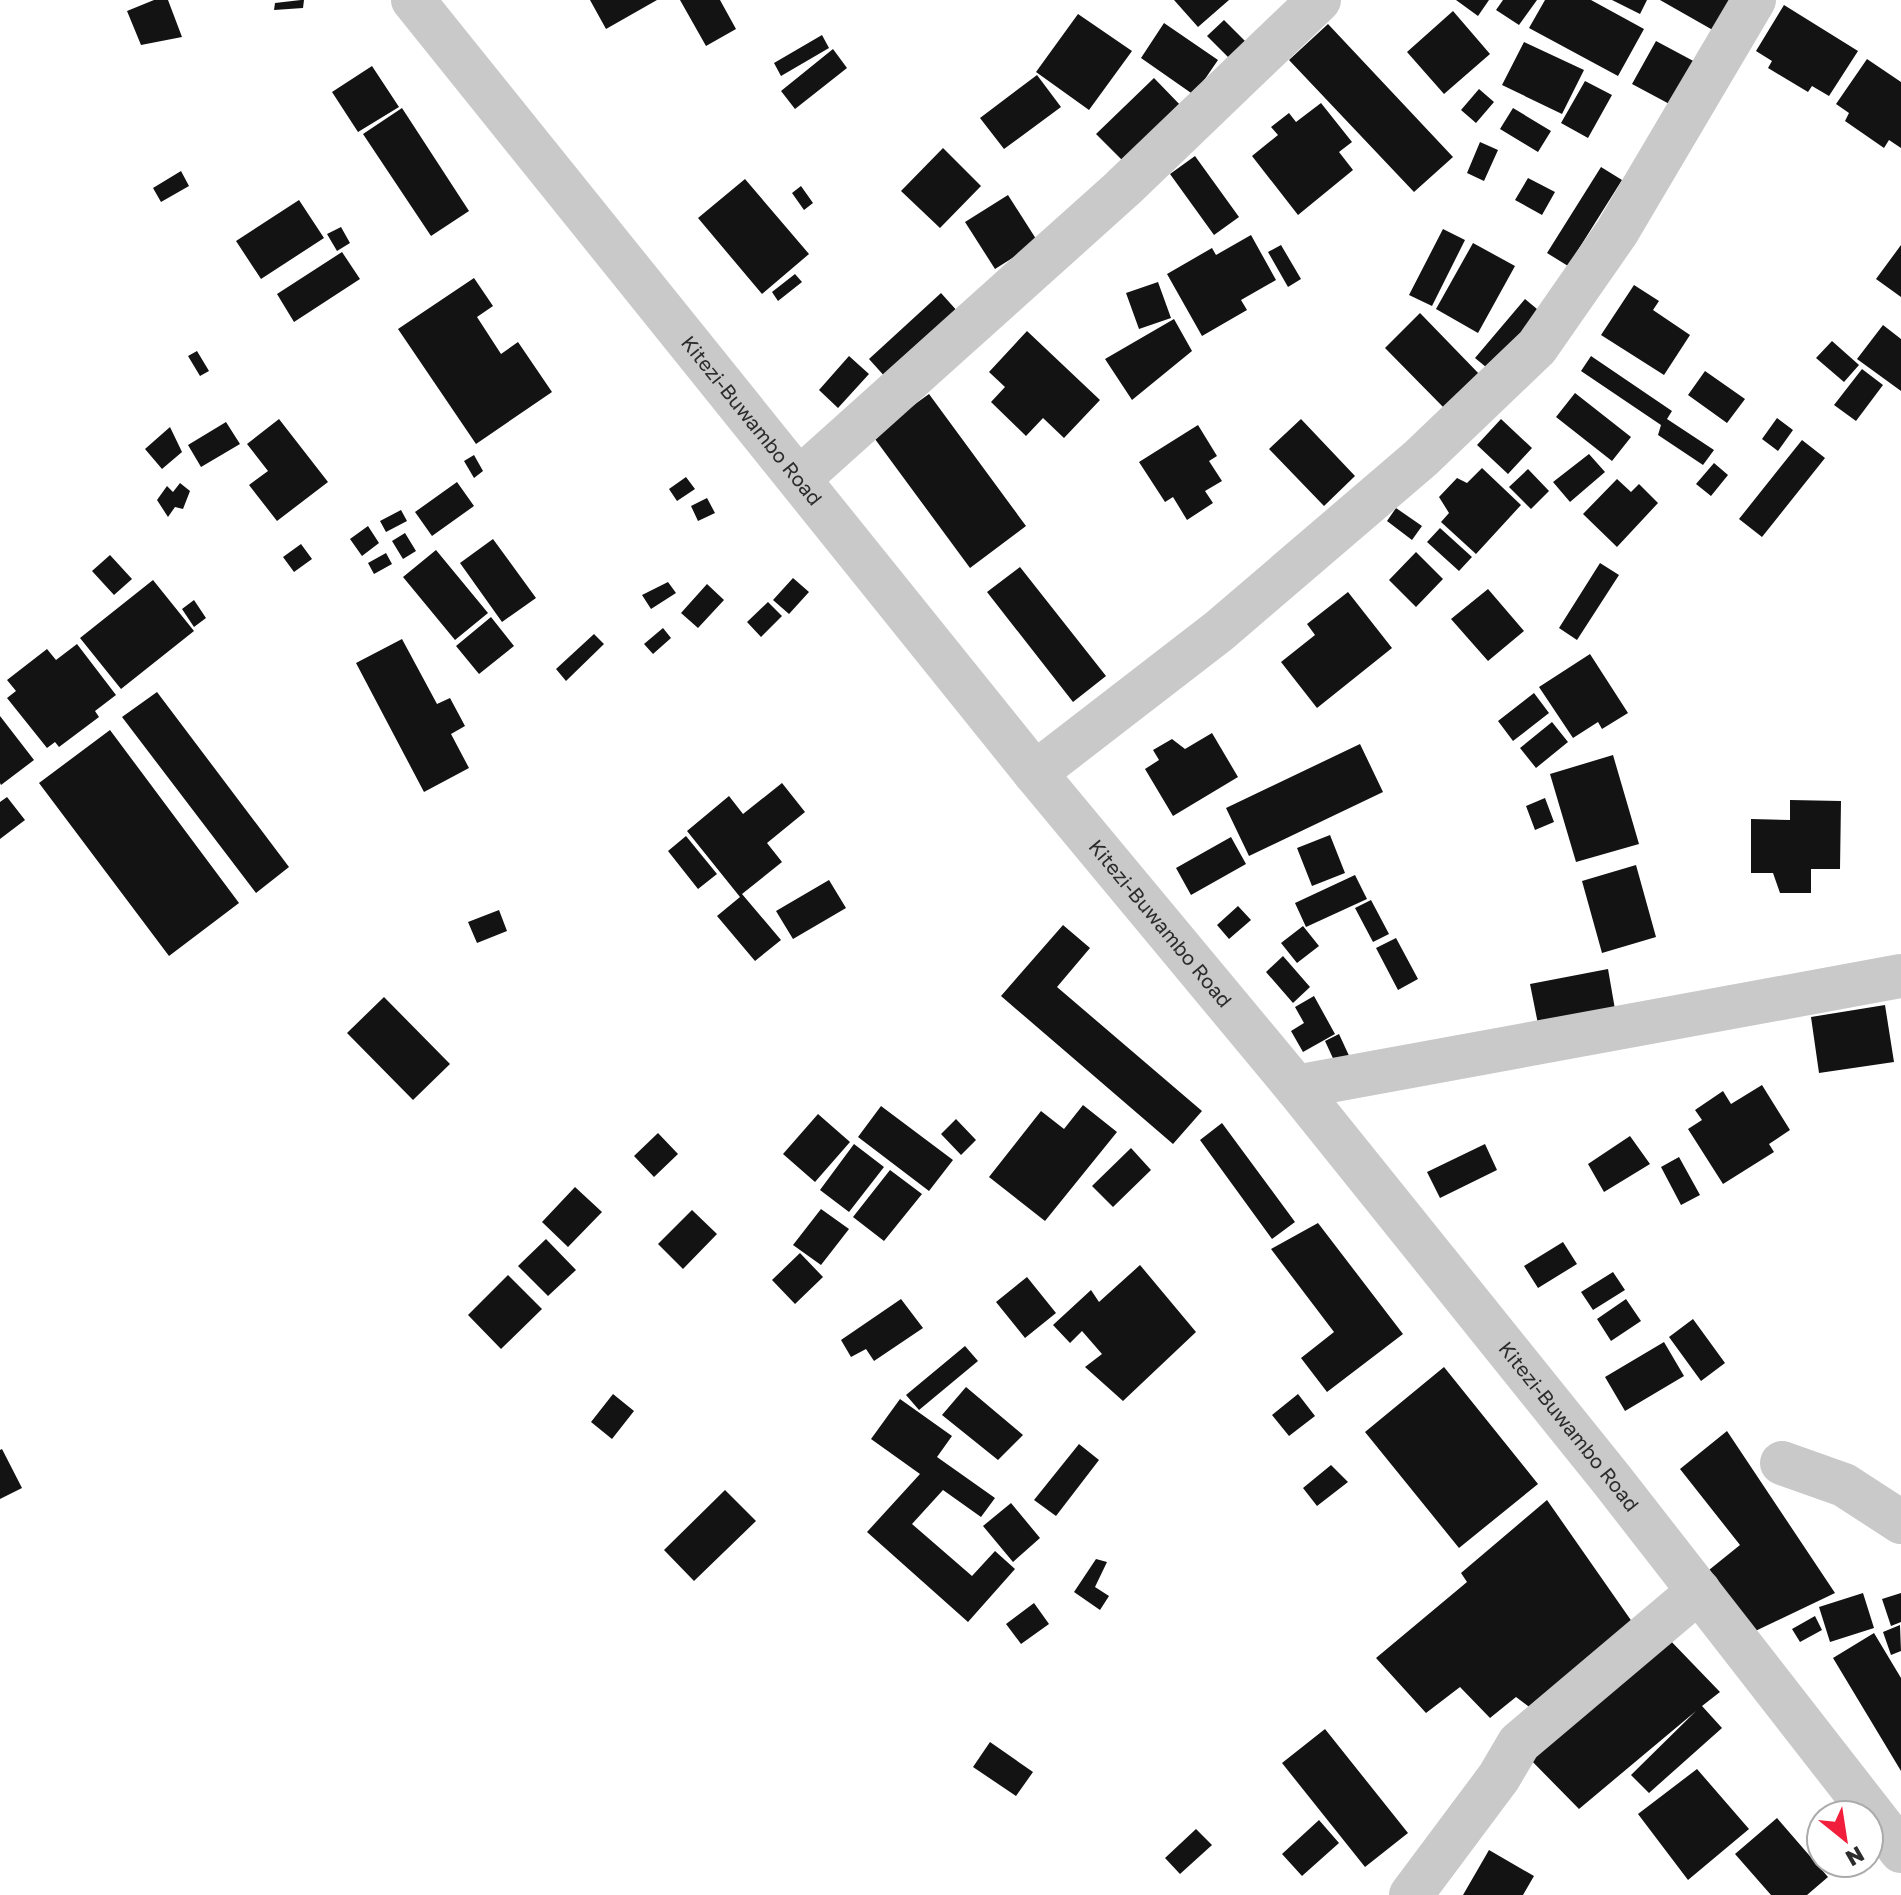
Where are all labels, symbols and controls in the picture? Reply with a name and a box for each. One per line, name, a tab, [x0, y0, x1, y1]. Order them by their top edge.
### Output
street label: Kitezi-Buwambo Road	[677, 330, 828, 510]
street label: Kitezi-Buwambo Road	[1084, 834, 1238, 1012]
street label: Kitezi-Buwambo Road	[1494, 1336, 1645, 1516]
north arrow	[1805, 1799, 1885, 1879]
text: N	[1841, 1841, 1869, 1873]

